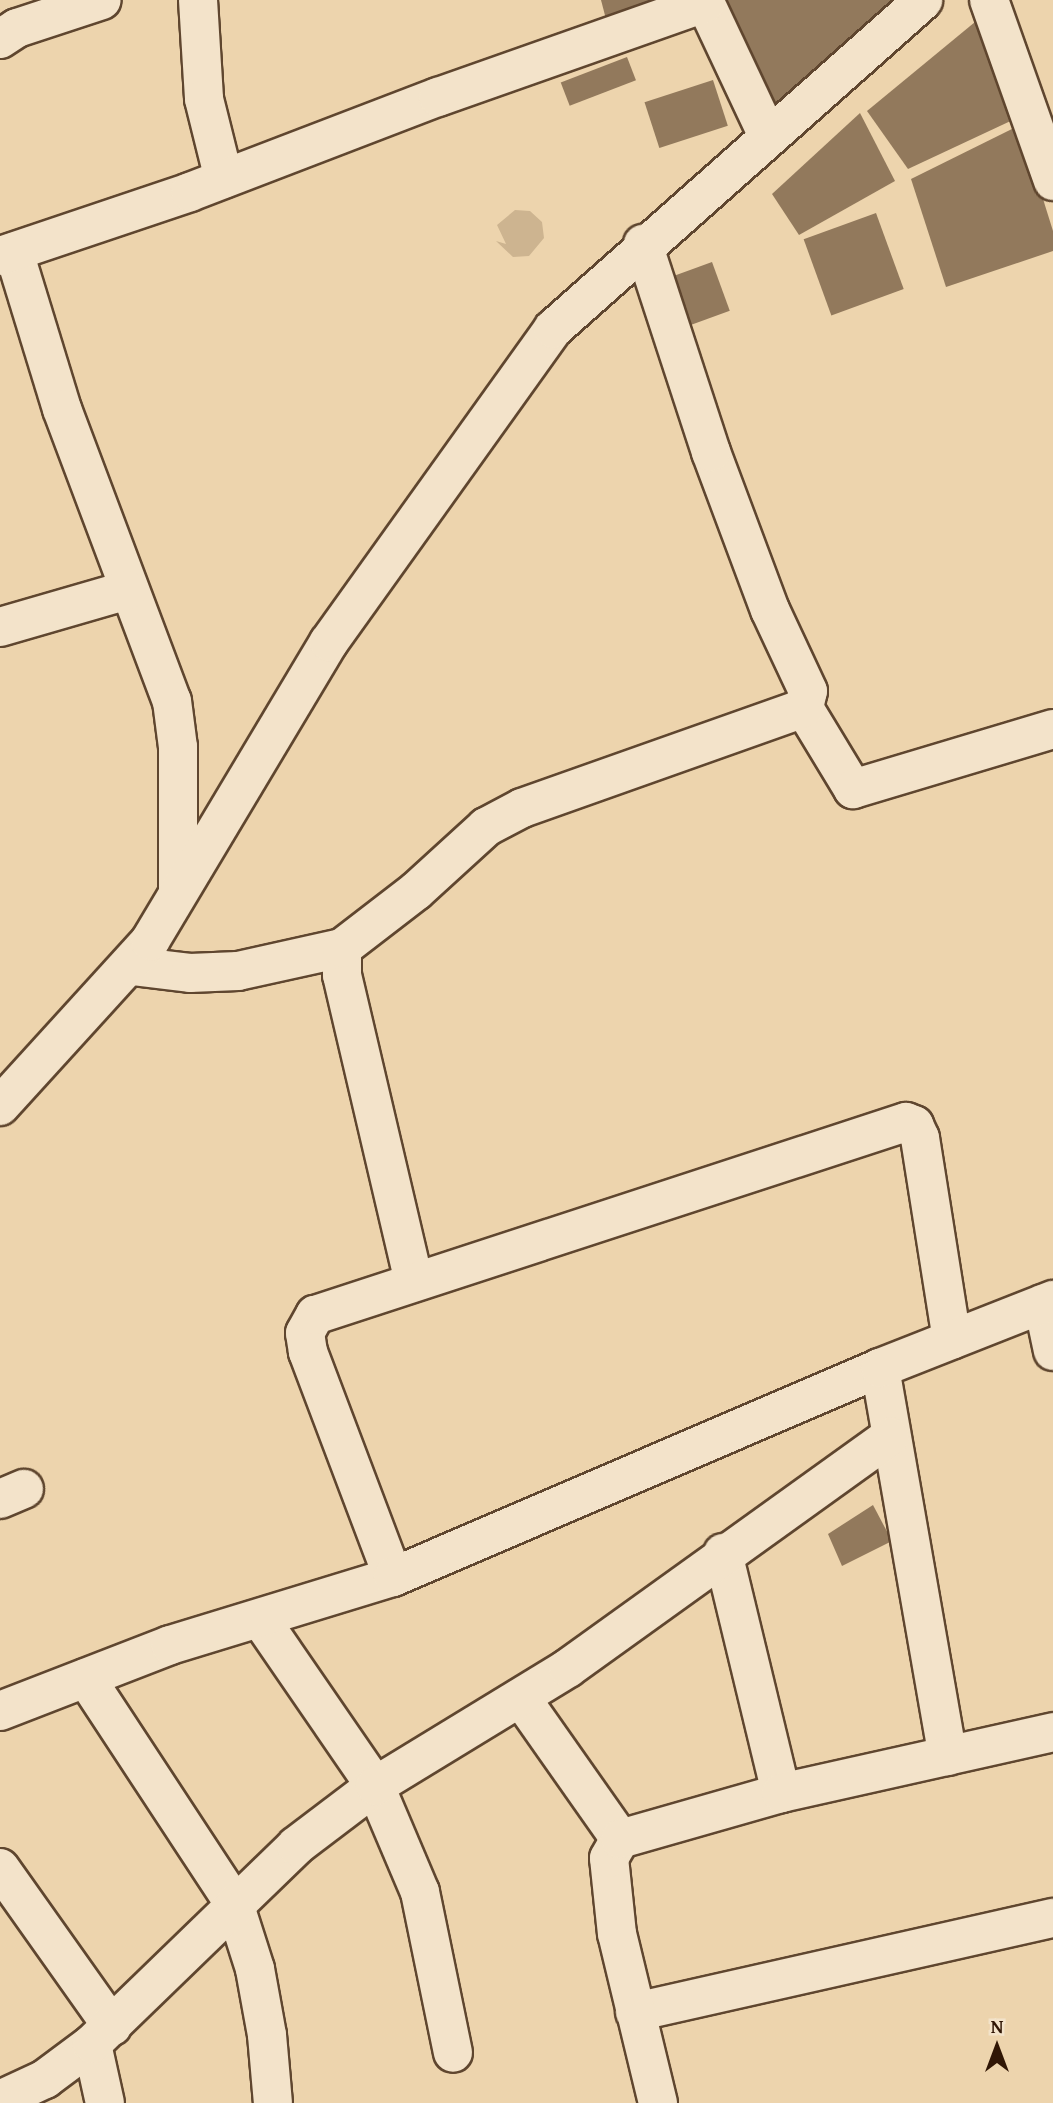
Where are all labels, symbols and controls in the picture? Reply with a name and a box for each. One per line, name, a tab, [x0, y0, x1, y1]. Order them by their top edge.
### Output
north arrow	[962, 2012, 1032, 2082]
text: N	[991, 2012, 1003, 2040]

